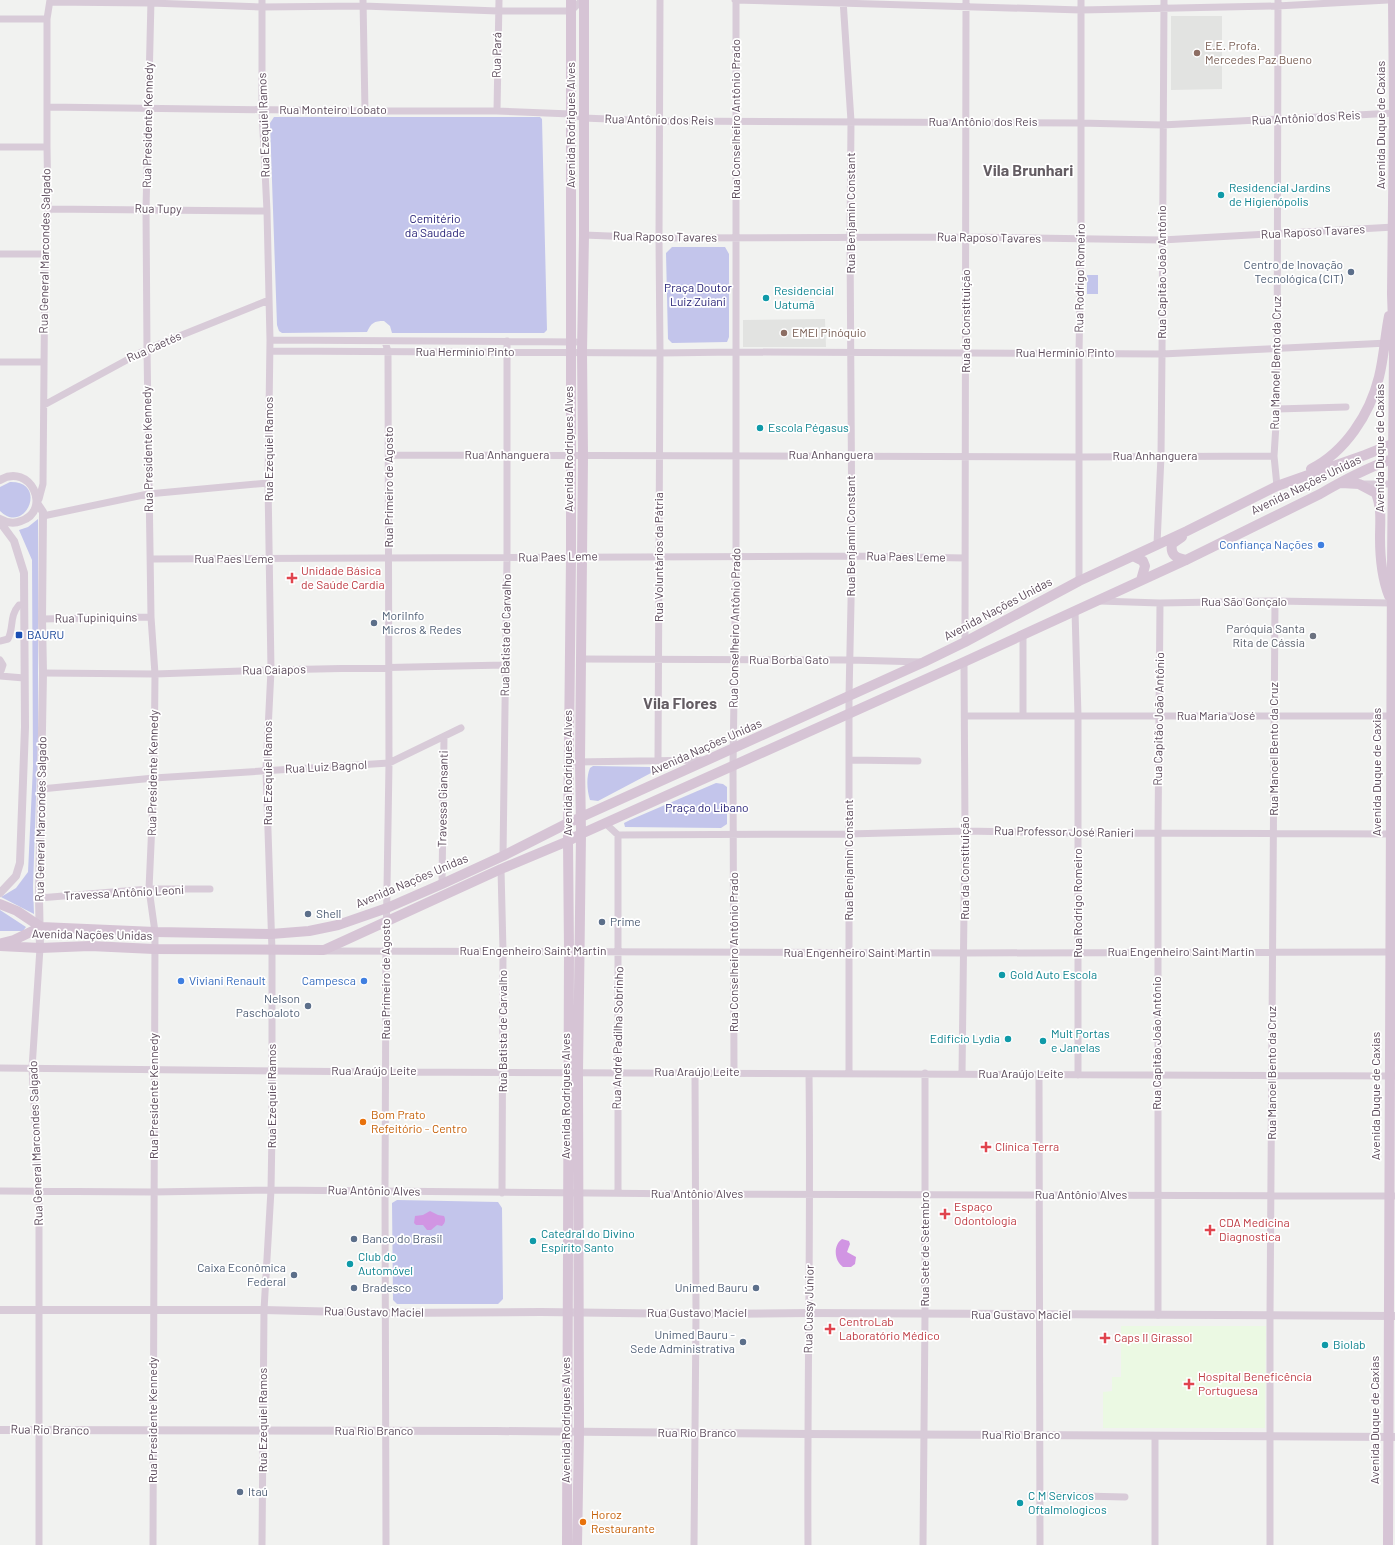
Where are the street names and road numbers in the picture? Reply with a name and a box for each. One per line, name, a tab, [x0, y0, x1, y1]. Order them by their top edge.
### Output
street label: Rua Pará	[489, 32, 503, 78]
street label: Rua Conselheiro Antônio Prado	[728, 39, 742, 199]
street label: Rua Presidente Kennedy	[139, 61, 155, 188]
street label: Avenida Duque de Caxias	[1373, 61, 1387, 189]
street label: Avenida Rodrigues Alves	[563, 62, 577, 188]
street label: Rua Ezequiel Ramos	[254, 72, 272, 178]
street label: Rua Monteiro Lobato	[279, 102, 387, 116]
street label: Rua Antônio dos Reis	[1251, 107, 1361, 127]
street label: Rua Antônio dos Reis	[604, 111, 714, 127]
street label: Rua Antônio dos Reis	[929, 114, 1038, 128]
street label: Rua Benjamin Constant	[843, 153, 857, 274]
street label: Rua General Marcondes Salgado	[36, 168, 52, 334]
street label: Rua Tupy	[134, 201, 182, 215]
street label: Rua Capitão João Antônio	[1154, 205, 1168, 339]
street label: Rua Raposo Tavares	[1260, 221, 1366, 241]
street label: Rua Rodrigo Romeiro	[1071, 223, 1087, 333]
street label: Rua Raposo Tavares	[613, 228, 718, 244]
street label: Rua Raposo Tavares	[937, 229, 1042, 245]
street label: Rua da Constituição	[958, 269, 972, 373]
street label: Rua Manoel Bento da Cruz	[1267, 296, 1283, 430]
street label: Rua Caetés	[124, 328, 183, 364]
street label: Rua Hermínio Pinto	[415, 344, 515, 358]
street label: Rua Hermínio Pinto	[1015, 345, 1115, 359]
street label: Avenida Duque de Caxias	[1372, 384, 1386, 512]
street label: Rua Presidente Kennedy	[139, 385, 155, 512]
street label: Avenida Rodrigues Alves	[561, 386, 575, 512]
street label: Rua Ezequiel Ramos	[261, 396, 275, 501]
street label: Rua Primeiro de Agosto	[381, 426, 395, 548]
street label: Rua Anhanguera	[465, 447, 549, 461]
street label: Rua Anhanguera	[789, 447, 873, 461]
street label: Rua Anhanguera	[1113, 448, 1197, 462]
street label: Avenida Nações Unidas	[1248, 451, 1363, 517]
street label: Rua Benjamin Constant	[843, 476, 857, 597]
street label: Rua Voluntários da Pátria	[651, 492, 665, 622]
street label: Rua Paes Leme	[518, 548, 598, 564]
street label: Rua Conselheiro Antônio Prado	[726, 548, 742, 708]
street label: Rua Paes Leme	[866, 548, 946, 564]
street label: Rua Paes Leme	[194, 551, 274, 565]
street label: Rua Batista de Carvalho	[497, 574, 513, 696]
street label: Avenida Nações Unidas	[941, 574, 1054, 643]
street label: Rua São Gonçalo	[1201, 594, 1287, 608]
street label: Rua Tupiniquins	[55, 609, 138, 625]
street label: Rua Borba Gato	[749, 652, 829, 666]
street label: Rua Capitão João Antônio	[1150, 652, 1166, 786]
street label: Rua Caiapos	[242, 661, 306, 677]
street label: Rua Manoel Bento da Cruz	[1266, 682, 1280, 816]
street label: Rua Maria José	[1177, 708, 1255, 722]
street label: Avenida Duque de Caxias	[1369, 708, 1383, 836]
street label: Rua Presidente Kennedy	[144, 709, 160, 836]
street label: Avenida Rodrigues Alves	[560, 710, 574, 836]
street label: Avenida Nações Unidas	[648, 715, 764, 777]
street label: Rua Ezequiel Ramos	[260, 720, 274, 825]
street label: Rua General Marcondes Salgado	[32, 736, 48, 902]
street label: Travessa Giansanti	[434, 750, 450, 848]
street label: Rua Luiz Bagnol	[285, 757, 367, 775]
street label: Rua Benjamin Constant	[841, 800, 855, 921]
street label: Rua da Constituição	[957, 816, 971, 920]
street label: Rua Professor José Ranieri	[994, 823, 1134, 839]
street label: Rua Rodrigo Romeiro	[1070, 848, 1084, 958]
street label: Avenida Nações Unidas	[353, 850, 470, 910]
street label: Rua Conselheiro Antônio Prado	[726, 872, 740, 1032]
street label: Travessa Antônio Leoni	[63, 882, 184, 902]
street label: Rua Primeiro de Agosto	[378, 918, 392, 1040]
street label: Avenida Nações Unidas	[32, 926, 153, 942]
street label: Rua Engenheiro Saint Martin	[460, 943, 606, 957]
street label: Rua Engenheiro Saint Martin	[1108, 944, 1254, 958]
street label: Rua Engenheiro Saint Martin	[784, 945, 930, 959]
street label: Rua André Padilha Sobrinho	[609, 966, 625, 1110]
street label: Rua Batista de Carvalho	[495, 970, 509, 1092]
street label: Rua Capitão João Antônio	[1149, 976, 1163, 1110]
street label: Rua Manoel Bento da Cruz	[1264, 1006, 1278, 1140]
street label: Rua Presidente Kennedy	[146, 1032, 160, 1159]
street label: Avenida Duque de Caxias	[1368, 1032, 1382, 1160]
street label: Avenida Rodrigues Alves	[558, 1033, 572, 1159]
street label: Rua Ezequiel Ramos	[264, 1043, 278, 1148]
street label: Rua General Marcondes Salgado	[25, 1060, 45, 1226]
street label: Rua Araújo Leite	[331, 1063, 417, 1077]
street label: Rua Araújo Leite	[654, 1064, 740, 1078]
street label: Rua Araújo Leite	[978, 1066, 1064, 1080]
street label: Rua Antônio Alves	[328, 1182, 421, 1198]
street label: Rua Antônio Alves	[651, 1186, 744, 1200]
street label: Rua Antônio Alves	[1035, 1187, 1128, 1201]
street label: Rua Sete de Setembro	[917, 1191, 931, 1307]
street label: Rua Cussy Júnior	[800, 1264, 816, 1353]
street label: Rua Gustavo Maciel	[324, 1303, 424, 1319]
street label: Rua Gustavo Maciel	[647, 1305, 747, 1319]
street label: Rua Gustavo Maciel	[971, 1307, 1071, 1321]
street label: Rua Presidente Kennedy	[145, 1356, 159, 1483]
street label: Avenida Duque de Caxias	[1367, 1356, 1381, 1484]
street label: Avenida Rodrigues Alves	[558, 1357, 572, 1483]
street label: Rua Ezequiel Ramos	[255, 1367, 269, 1472]
street label: Rua Rio Branco	[11, 1421, 90, 1437]
street label: Rua Rio Branco	[335, 1423, 413, 1437]
street label: Rua Rio Branco	[658, 1425, 736, 1439]
street label: Rua Rio Branco	[982, 1427, 1060, 1441]

